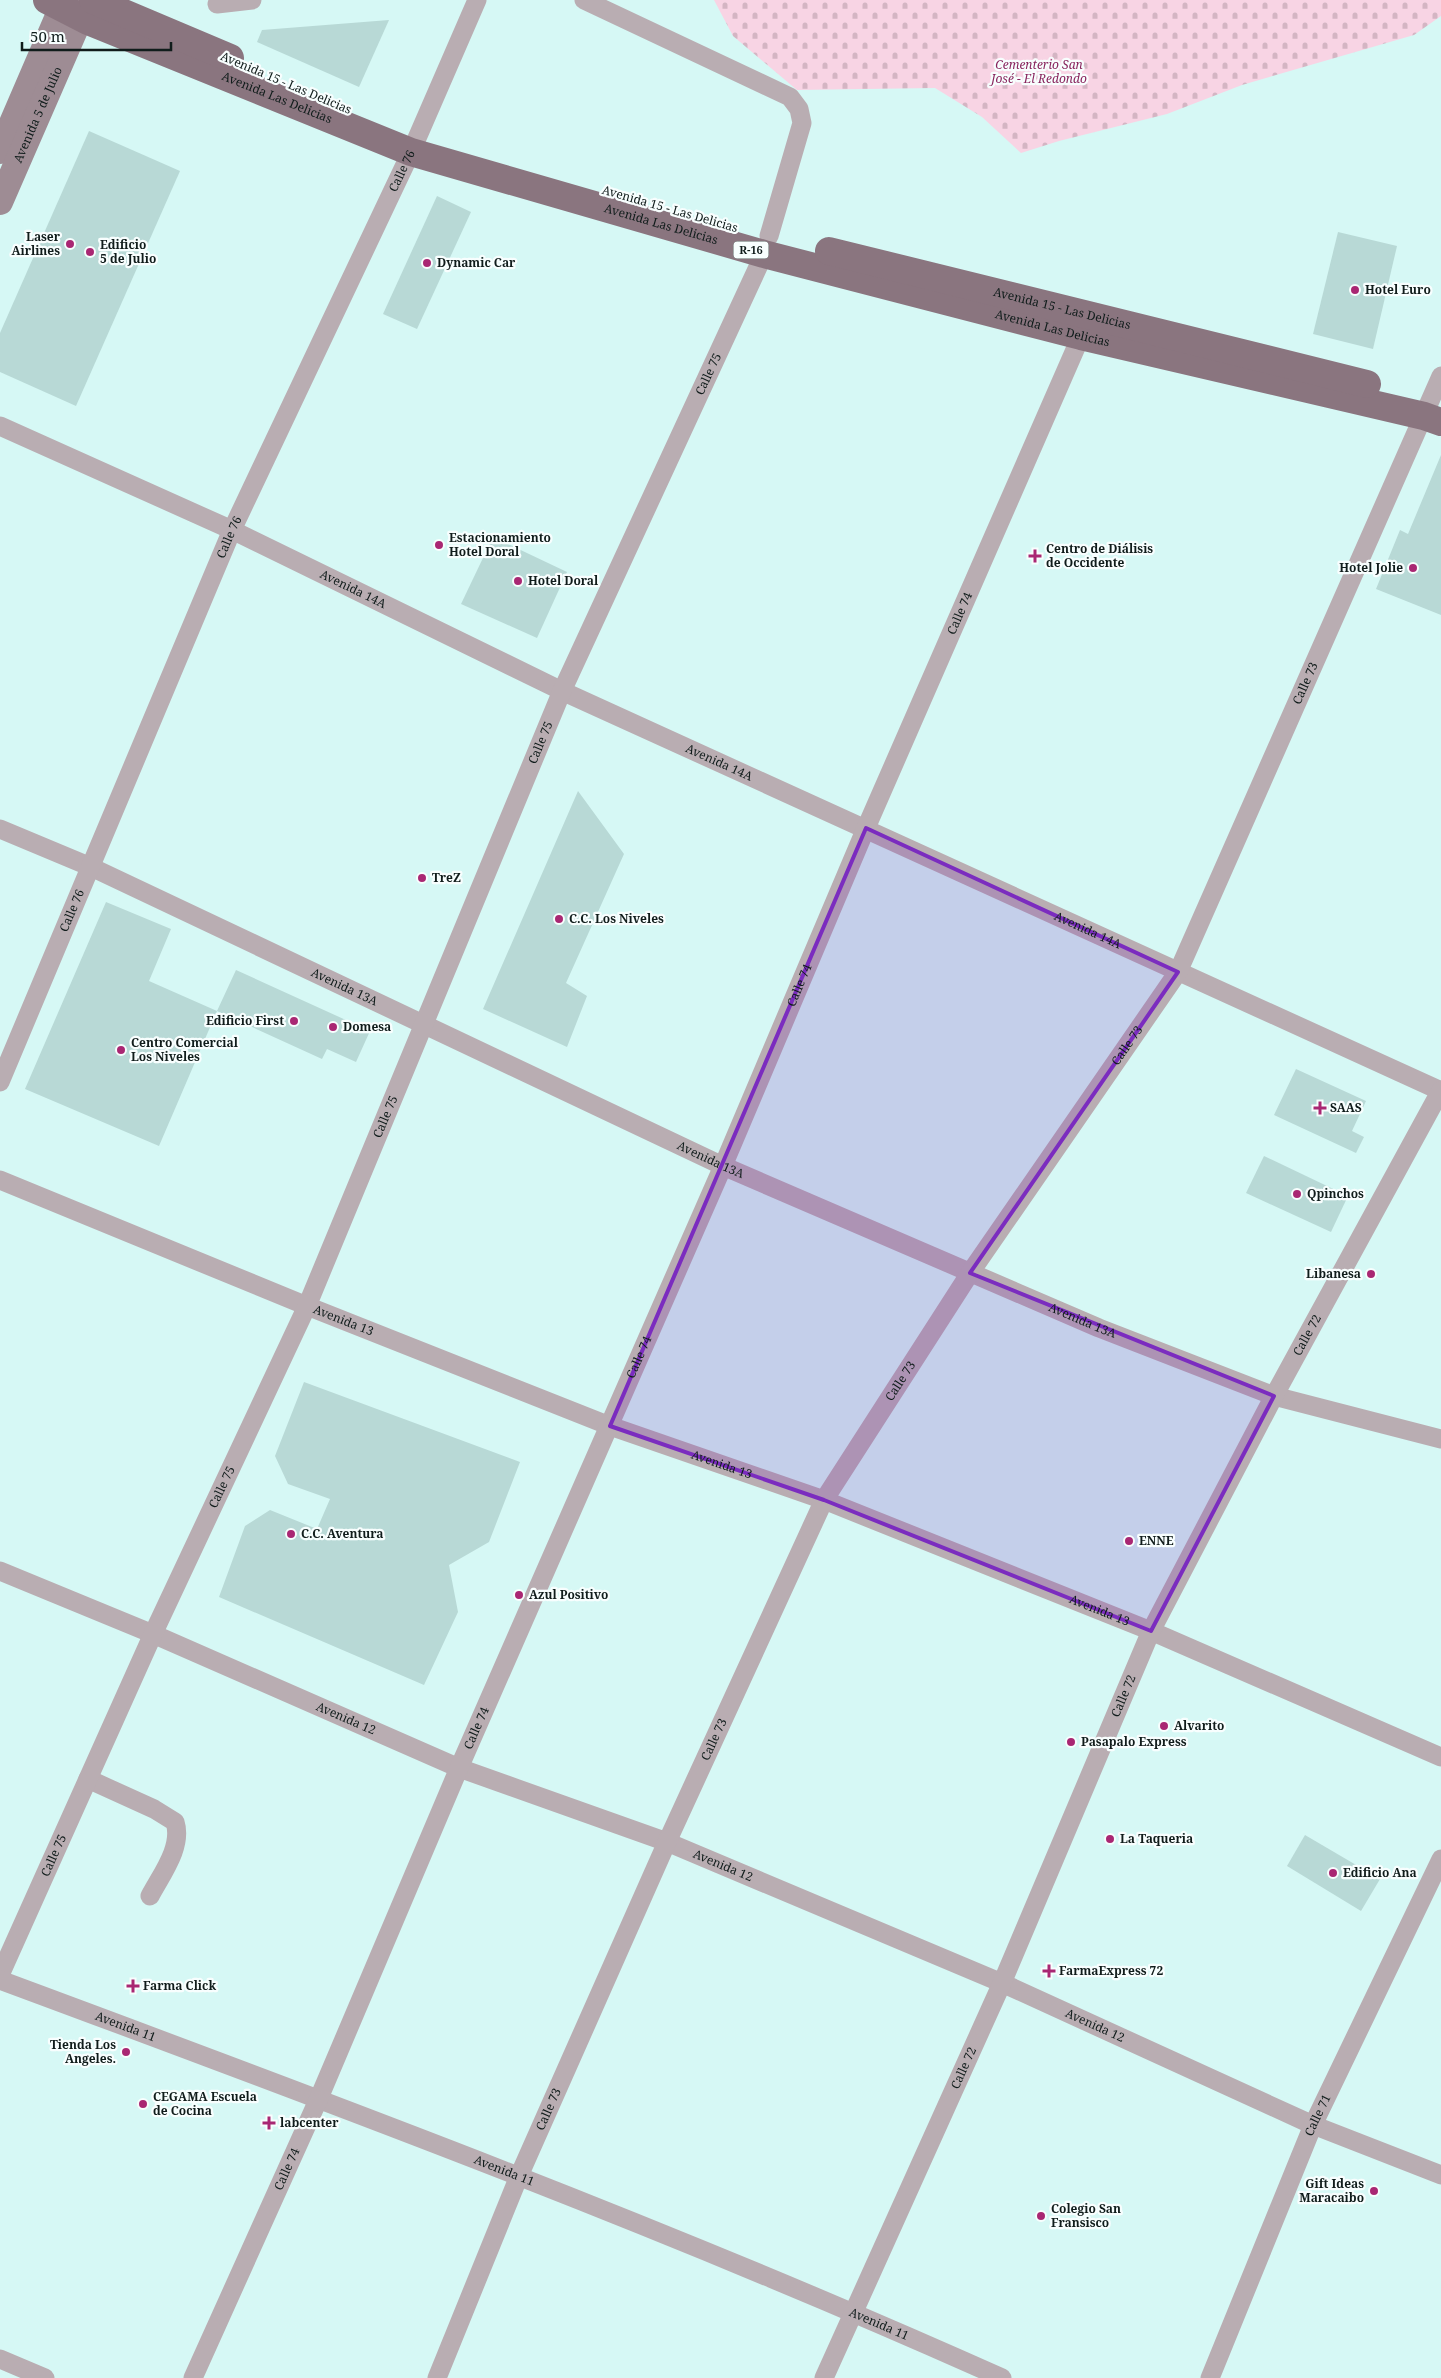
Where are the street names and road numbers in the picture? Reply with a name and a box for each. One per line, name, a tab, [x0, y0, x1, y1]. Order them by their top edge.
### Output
street label: Avenida 15 - Las Delicias	[218, 47, 354, 118]
street label: Avenida 5 de Julio	[9, 64, 66, 165]
street label: Avenida Las Delicias	[220, 67, 335, 127]
street label: Calle 76	[384, 147, 419, 195]
street label: Avenida 15 - Las Delicias	[600, 181, 740, 236]
street label: Avenida Las Delicias	[603, 199, 720, 248]
road number: R-16	[734, 242, 768, 258]
street label: Avenida 15 - Las Delicias	[992, 283, 1133, 333]
street label: Avenida Las Delicias	[994, 305, 1112, 350]
street label: Calle 75	[691, 350, 725, 398]
street label: Calle 76	[212, 513, 246, 561]
street label: Avenida 14A	[317, 565, 390, 612]
street label: Calle 74	[943, 589, 976, 637]
street label: Calle 73	[1288, 659, 1322, 707]
street label: Calle 75	[524, 719, 557, 766]
street label: Avenida 14A	[683, 739, 756, 785]
street label: Calle 76	[55, 886, 88, 934]
street label: Avenida 14A	[1052, 907, 1125, 953]
street label: Calle 74	[782, 961, 816, 1009]
street label: Avenida 13A	[309, 963, 381, 1010]
street label: Calle 73	[1107, 1022, 1147, 1068]
street label: Calle 75	[369, 1093, 401, 1140]
street label: Avenida 13A	[675, 1137, 747, 1182]
street label: Avenida 13A	[1046, 1298, 1119, 1342]
street label: Avenida 13	[311, 1300, 376, 1340]
street label: Calle 72	[1289, 1311, 1325, 1359]
street label: Calle 74	[622, 1333, 656, 1381]
street label: Calle 73	[881, 1357, 919, 1404]
street label: Avenida 13	[689, 1446, 755, 1483]
street label: Calle 75	[204, 1463, 239, 1511]
street label: Avenida 13	[1067, 1590, 1133, 1630]
street label: Calle 72	[1107, 1672, 1140, 1720]
street label: Avenida 12	[314, 1697, 379, 1739]
street label: Calle 74	[459, 1704, 493, 1752]
street label: Calle 73	[697, 1715, 731, 1763]
street label: Calle 75	[36, 1831, 70, 1879]
street label: Avenida 12	[691, 1845, 756, 1885]
street label: Avenida 12	[1063, 2004, 1128, 2046]
street label: Avenida 11	[93, 2007, 158, 2045]
street label: Calle 72	[946, 2044, 980, 2092]
street label: Calle 73	[531, 2085, 565, 2133]
street label: Calle 71	[1300, 2091, 1335, 2139]
street label: Calle 74	[270, 2145, 304, 2193]
street label: Avenida 11	[472, 2151, 537, 2190]
street label: Avenida 11	[847, 2303, 912, 2344]

